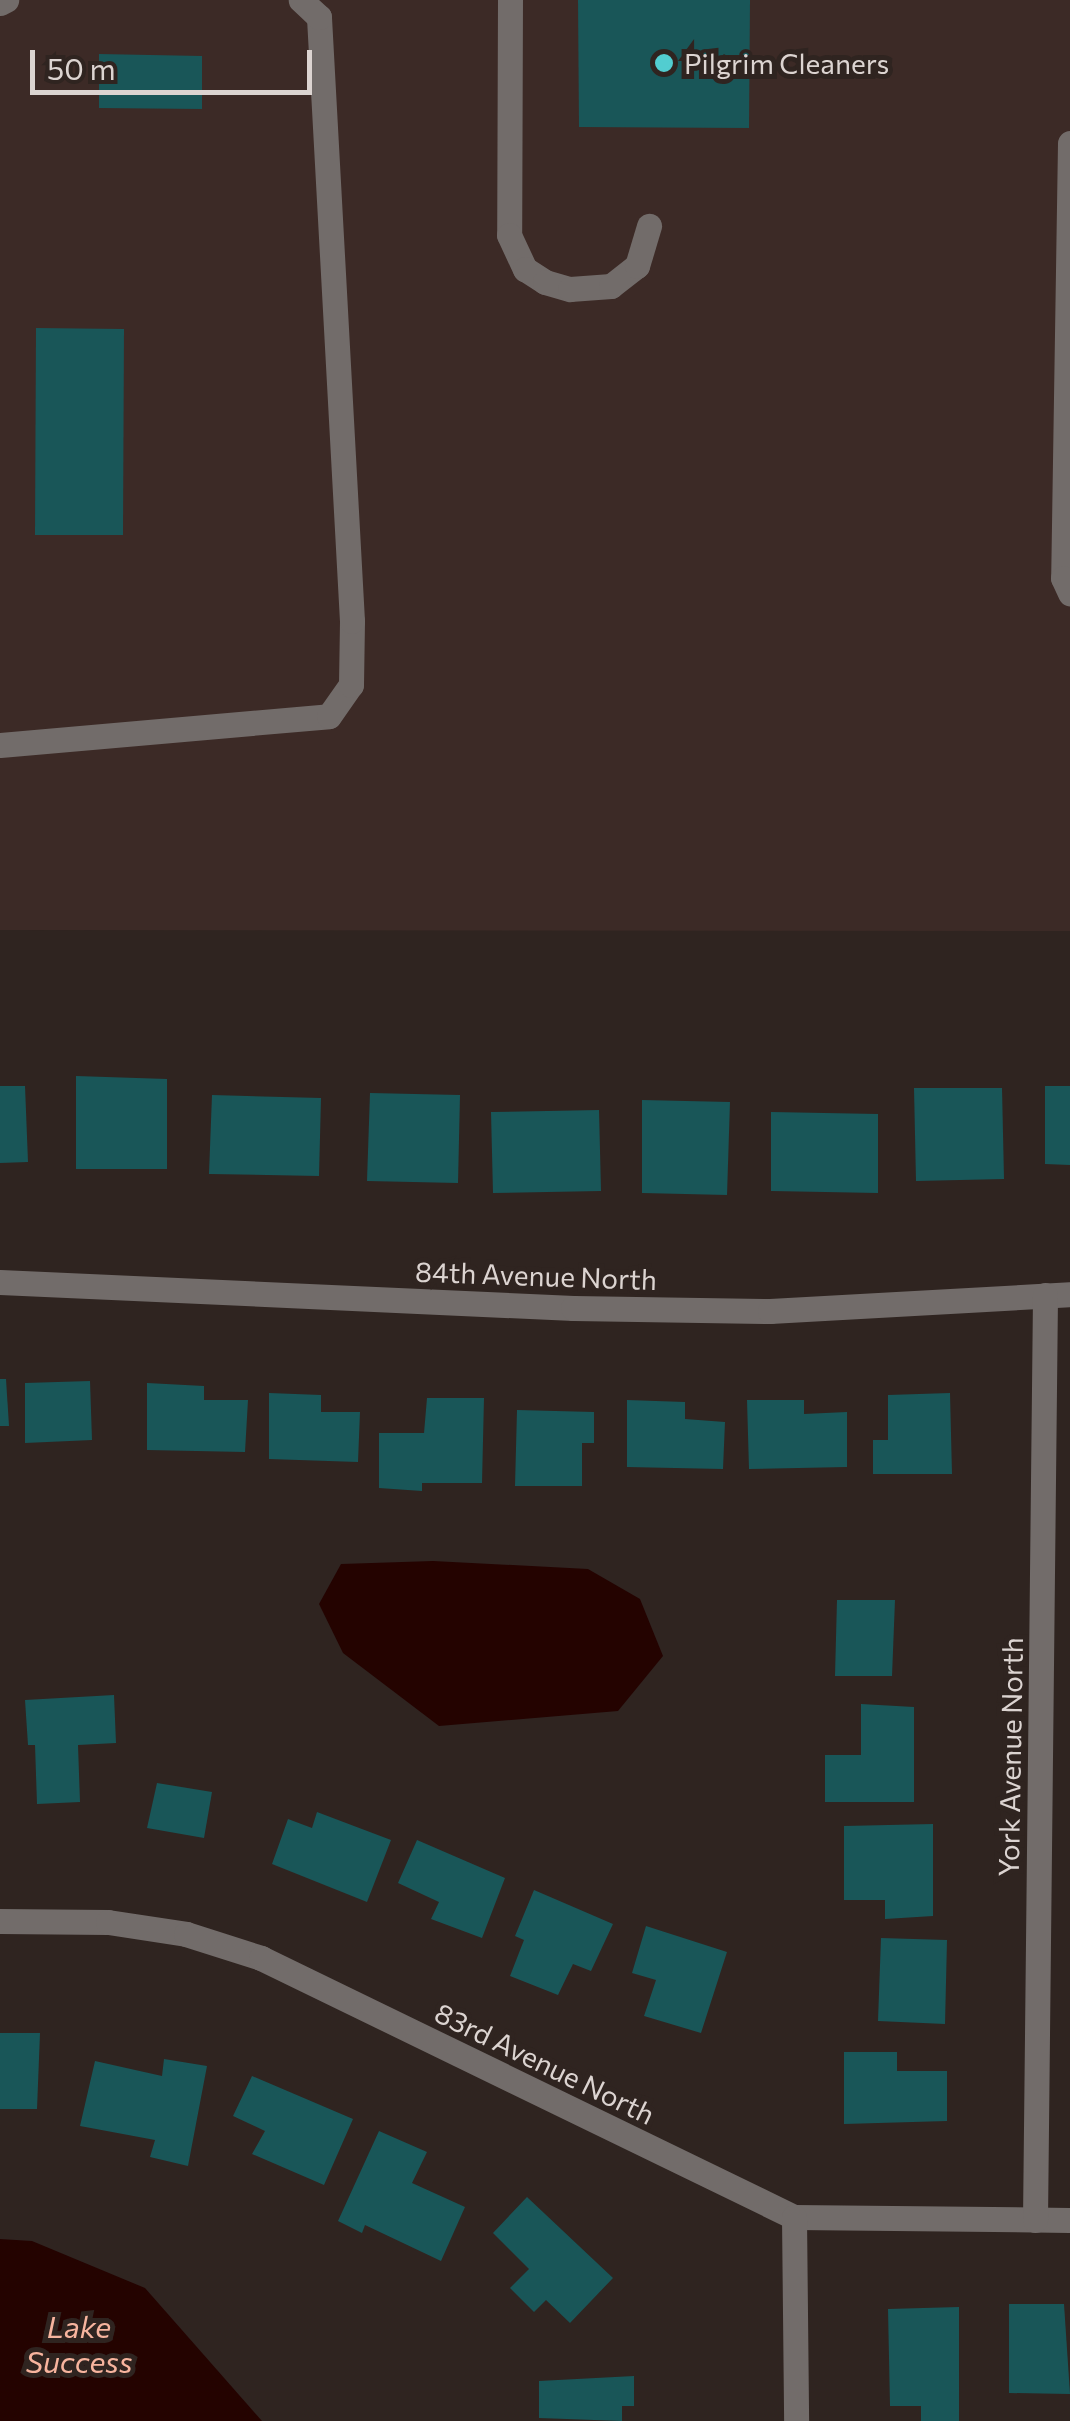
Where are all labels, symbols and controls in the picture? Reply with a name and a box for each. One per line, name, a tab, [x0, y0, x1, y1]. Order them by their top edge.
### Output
scale bar	[35, 30, 318, 92]
place label: Pilgrim Cleaners	[684, 46, 889, 80]
text: 50 m	[47, 49, 116, 86]
marker: Pilgrim Cleaners	[653, 52, 675, 74]
street label: 84th Avenue North	[415, 1254, 657, 1296]
street label: York Avenue North	[991, 1637, 1029, 1877]
street label: 83rd Avenue North	[430, 1995, 660, 2131]
water label: Lake Success	[25, 2308, 133, 2378]

